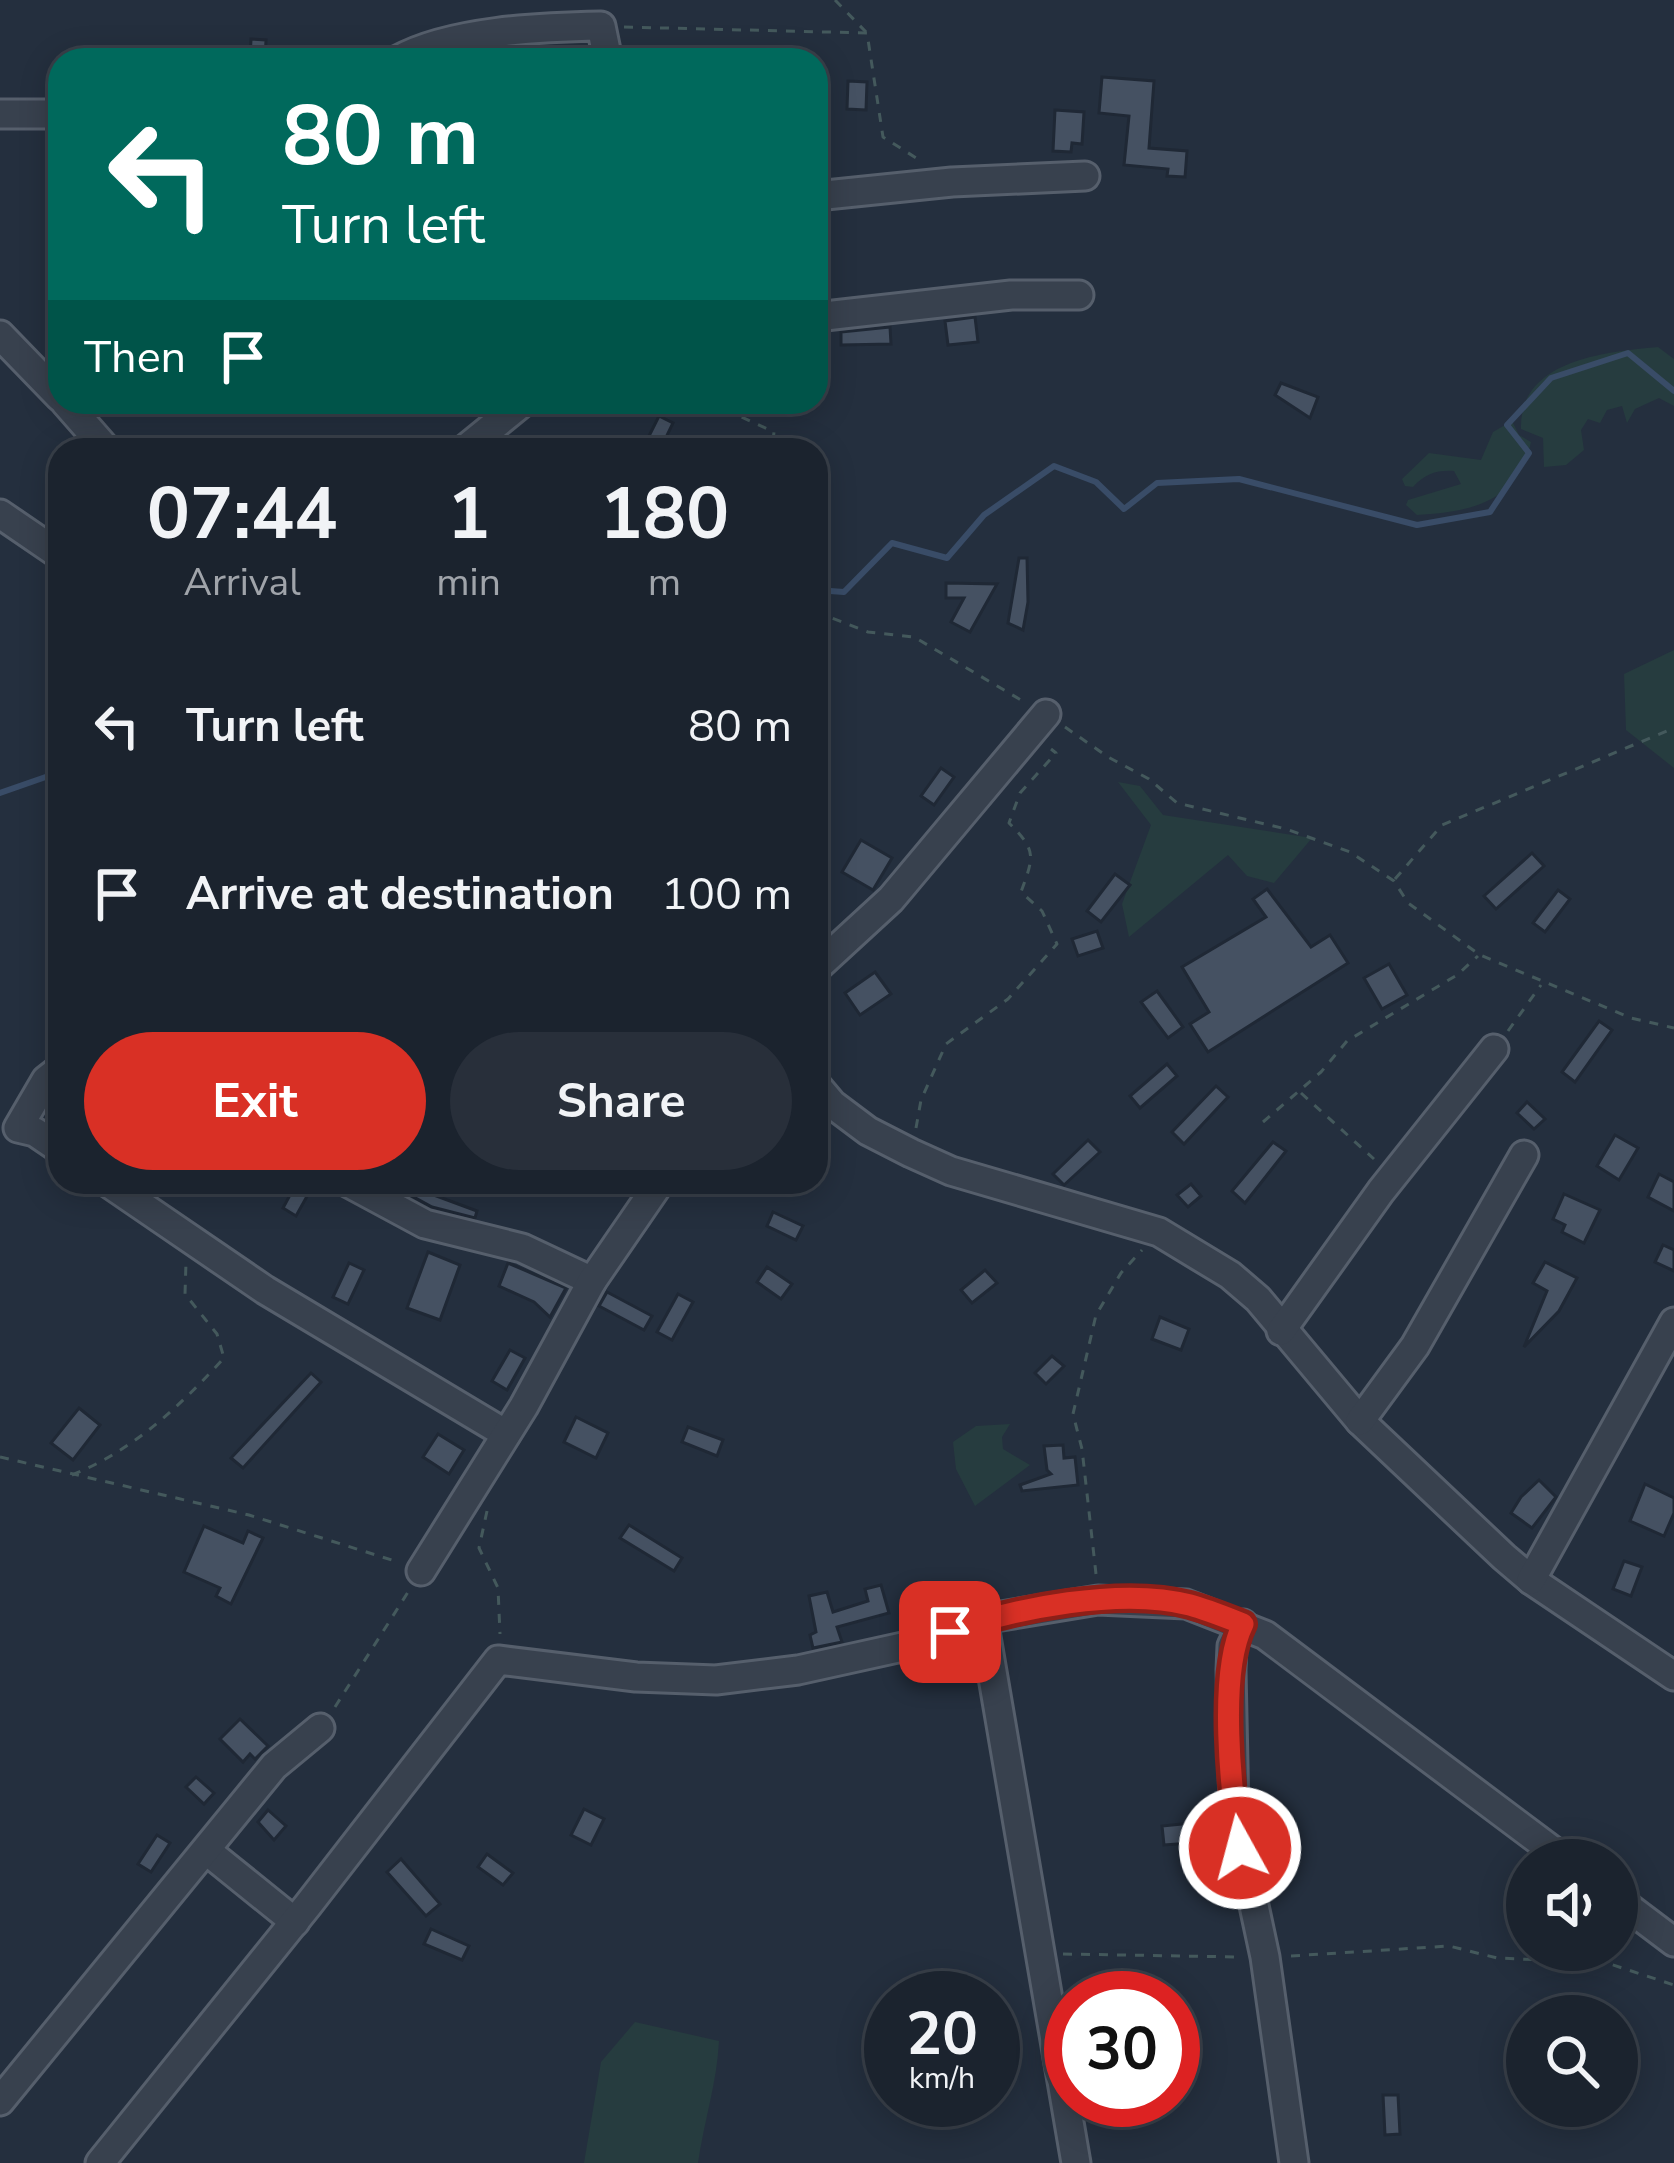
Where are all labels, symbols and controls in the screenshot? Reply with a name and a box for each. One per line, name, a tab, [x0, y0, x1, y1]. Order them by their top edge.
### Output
text: 80 m	[282, 79, 479, 194]
icon: left	[84, 96, 240, 252]
text: Turn left	[282, 188, 485, 262]
icon: arrive	[210, 324, 276, 390]
text: Then	[84, 327, 186, 388]
text: 07:44	[147, 465, 337, 563]
text: 1	[447, 465, 490, 563]
text: 180	[600, 465, 729, 563]
text: Arrival	[183, 556, 301, 609]
text: min	[436, 556, 501, 609]
text: m	[648, 556, 681, 609]
icon: left	[84, 693, 150, 759]
text: Turn left	[186, 696, 364, 757]
text: 80 m	[688, 696, 792, 757]
icon: arrive	[84, 861, 150, 927]
text: Arrive at destination	[186, 864, 614, 925]
text: 100 m	[661, 864, 792, 925]
button: Exit	[84, 1032, 426, 1170]
button: Share	[450, 1032, 792, 1170]
pin	[899, 1581, 1001, 1683]
icon: arrive	[917, 1599, 983, 1665]
position arrow	[1177, 1785, 1303, 1911]
map controls	[1506, 1839, 1638, 2127]
button: sound	[1506, 1839, 1638, 1971]
speed limit sign: 30	[1044, 1971, 1200, 2127]
text: 20	[906, 1993, 978, 2075]
button: search	[1506, 1995, 1638, 2127]
text: km/h	[909, 2058, 975, 2099]

